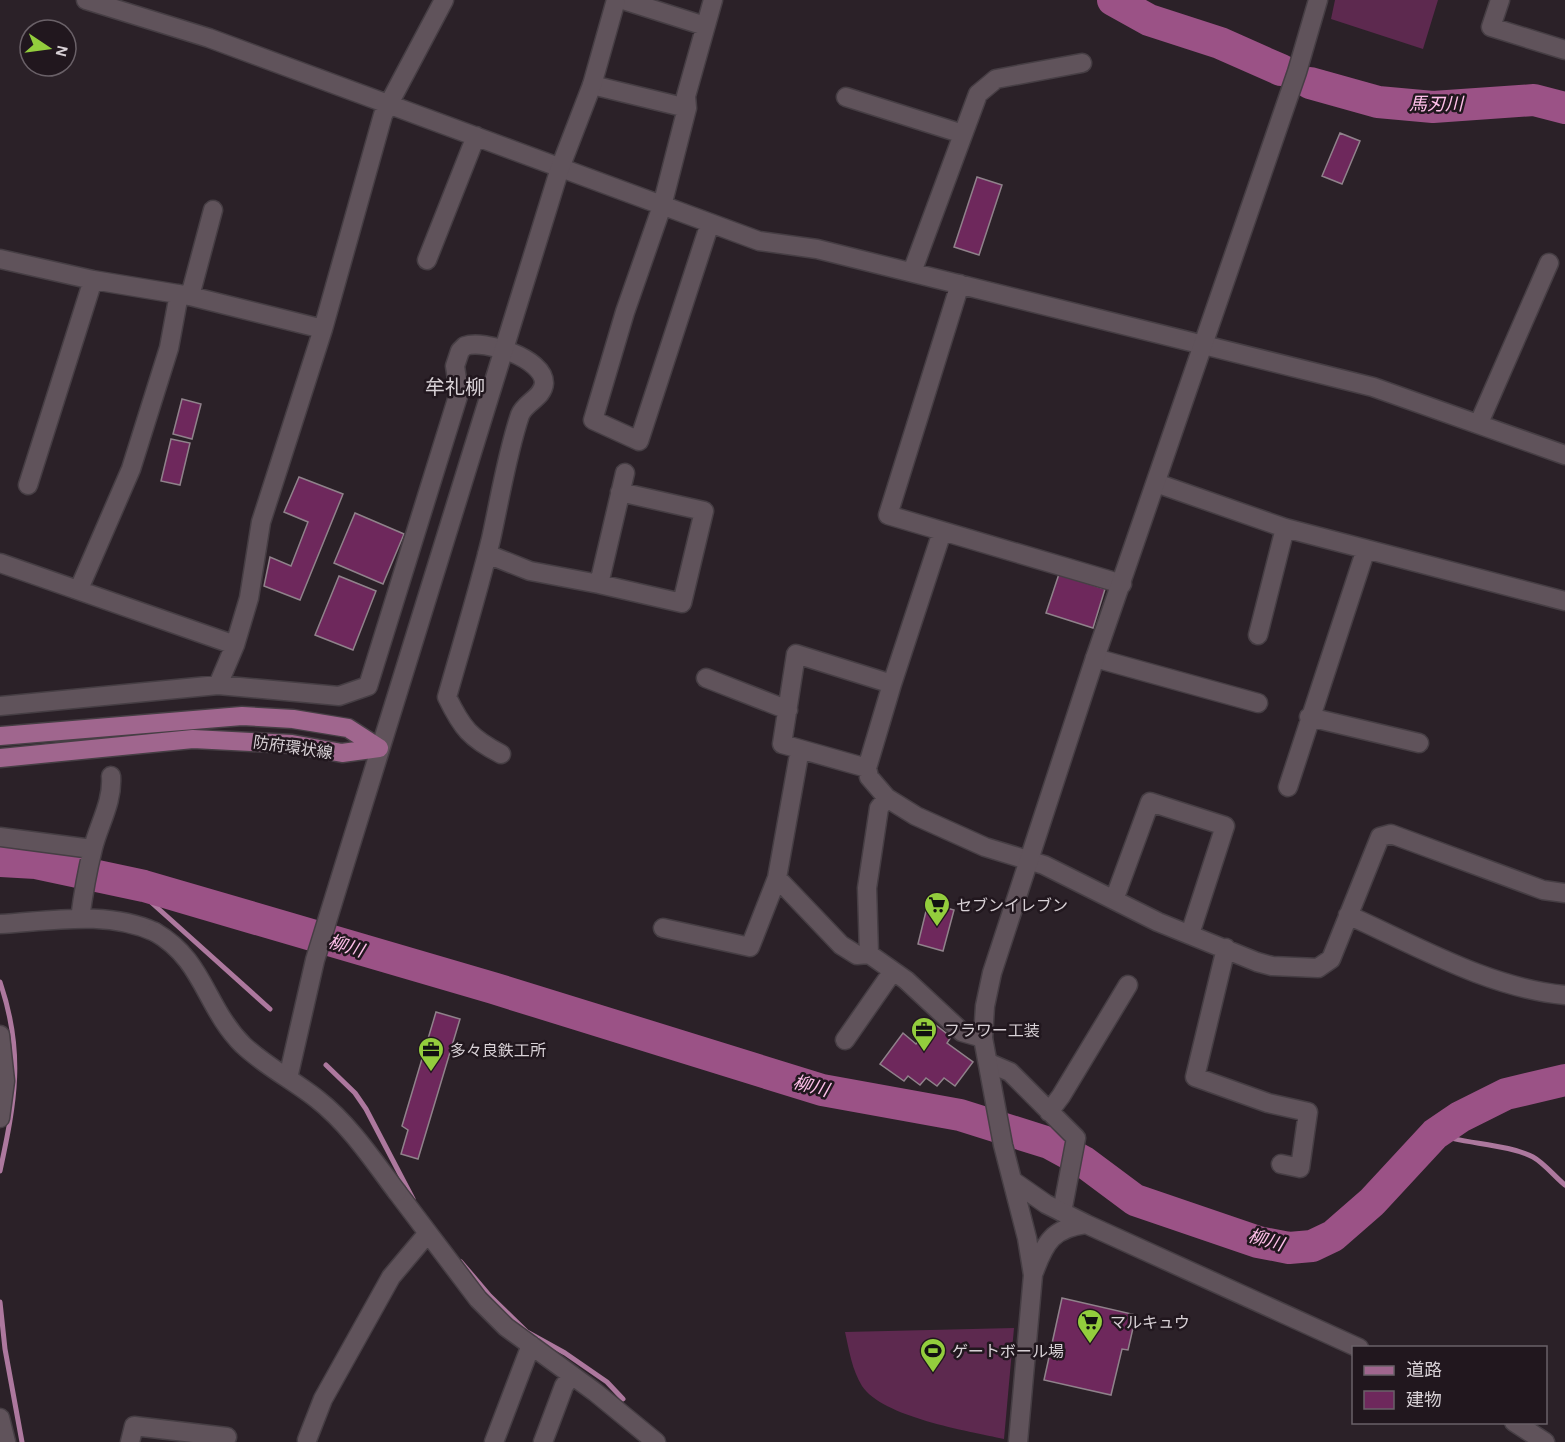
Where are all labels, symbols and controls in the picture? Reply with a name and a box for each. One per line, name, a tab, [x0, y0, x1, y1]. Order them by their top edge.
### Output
north arrow	[18, 18, 78, 78]
text: N	[53, 44, 71, 58]
water label: 馬刃川	[1409, 95, 1465, 114]
district label: 牟礼柳	[425, 377, 485, 398]
street label: 防府環状線	[252, 734, 334, 761]
supermarket icon: セブンイレブン	[922, 890, 952, 928]
place label: セブンイレブン	[956, 897, 1068, 914]
water label: 柳川	[326, 931, 368, 961]
office icon: フラワー工装	[909, 1015, 939, 1053]
place label: フラワー工装	[944, 1023, 1040, 1039]
office icon: 多々良鉄工所	[416, 1035, 446, 1073]
place label: 多々良鉄工所	[450, 1042, 546, 1059]
water label: 柳川	[791, 1072, 833, 1101]
water label: 柳川	[1246, 1225, 1288, 1255]
supermarket icon: マルキュウ	[1075, 1307, 1105, 1345]
place label: マルキュウ	[1110, 1315, 1190, 1331]
sports icon: ゲートボール場	[918, 1336, 948, 1374]
place label: ゲートボール場	[952, 1343, 1064, 1360]
legend	[1352, 1346, 1547, 1424]
text: 道路	[1406, 1360, 1442, 1380]
text: 建物	[1406, 1390, 1442, 1410]

